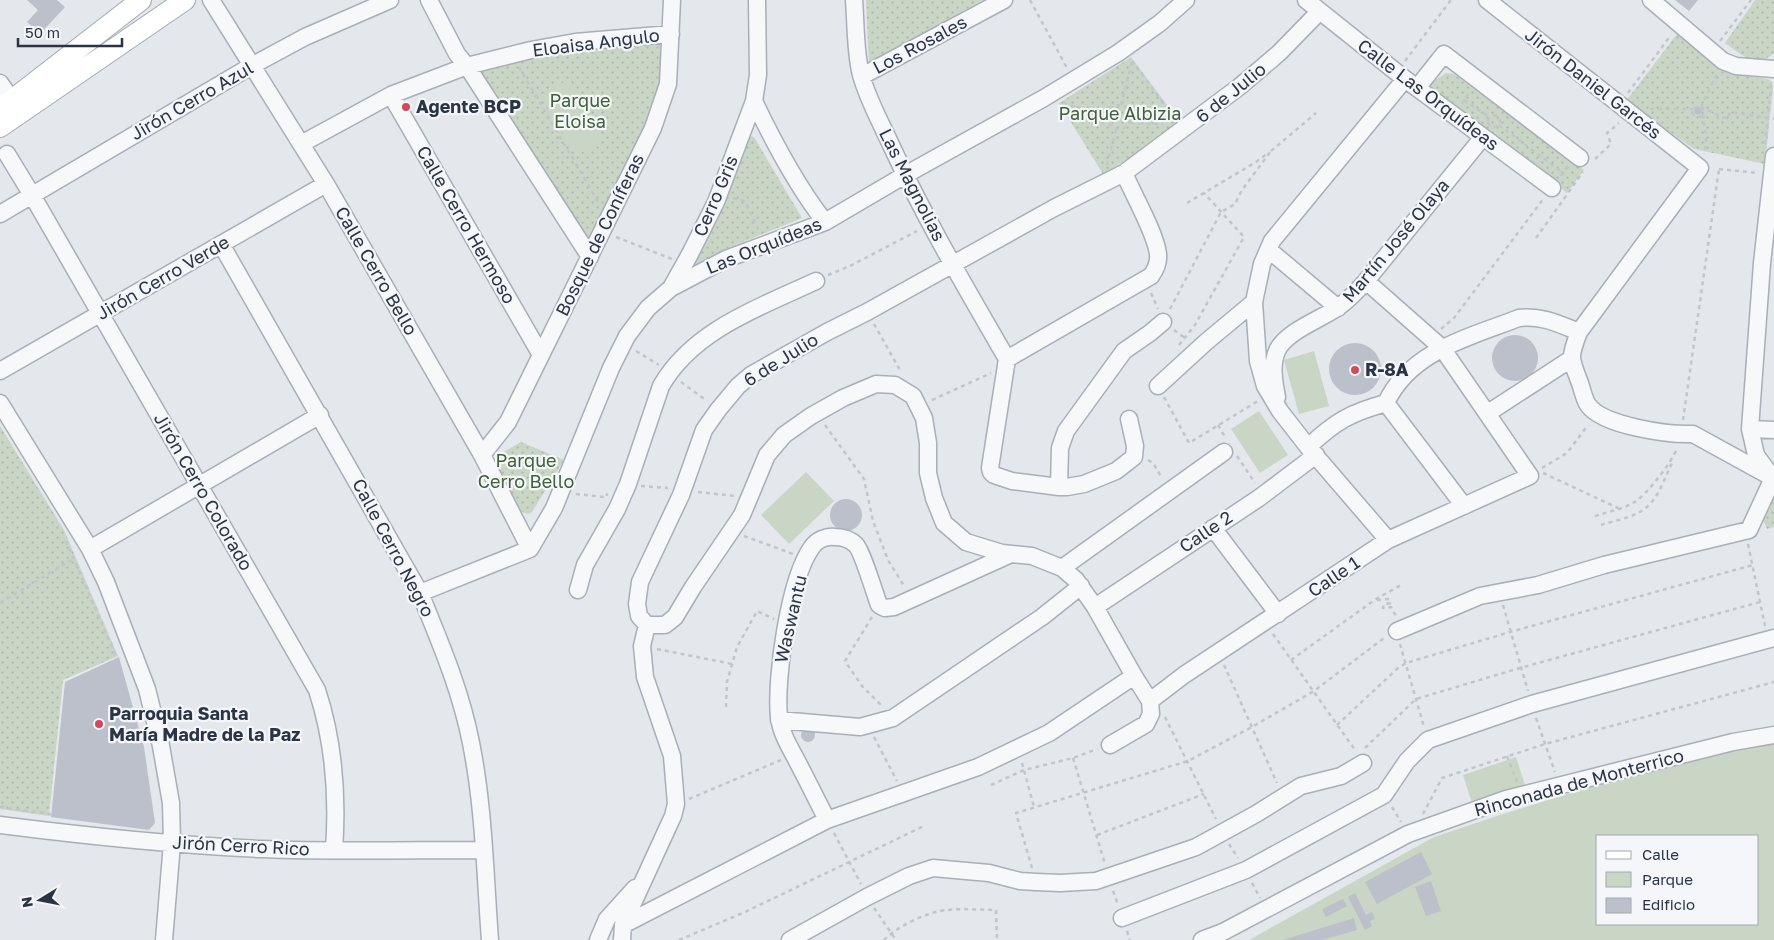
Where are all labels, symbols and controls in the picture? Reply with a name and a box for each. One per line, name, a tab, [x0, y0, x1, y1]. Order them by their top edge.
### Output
street label: Los Rosales	[869, 10, 970, 78]
scale bar	[18, 15, 121, 47]
text: 50 m	[25, 23, 60, 41]
street label: Eloaisa Angulo	[531, 23, 661, 61]
street label: Jirón Daniel Garcés	[1521, 23, 1666, 143]
street label: Calle Las Orquídeas	[1353, 34, 1504, 155]
street label: Jirón Cerro Azul	[126, 56, 257, 144]
street label: 6 de Julio	[1191, 57, 1270, 127]
park label: Parque Eloisa	[549, 89, 611, 132]
place label: Agente BCP	[416, 95, 521, 117]
marker: Agente BCP	[400, 101, 412, 113]
park label: Parque Albizia	[1058, 102, 1182, 124]
street label: Las Magnolias	[875, 125, 951, 245]
street label: Calle Cerro Hermoso	[413, 142, 521, 307]
street label: Bosque de Coníferas	[550, 150, 648, 319]
street label: Cerro Gris	[688, 152, 742, 239]
street label: Martín José Olaya	[1337, 174, 1453, 307]
street label: Calle Cerro Bello	[331, 202, 423, 339]
street label: Las Orquídeas	[703, 212, 825, 278]
street label: Jirón Cerro Verde	[92, 230, 233, 324]
street label: 6 de Julio	[739, 328, 822, 391]
place label: R-8A	[1365, 358, 1409, 380]
marker: R-8A	[1349, 364, 1361, 376]
street label: Jirón Cerro Colorado	[150, 409, 258, 574]
park label: Parque Cerro Bello	[478, 449, 574, 492]
street label: Calle Cerro Negro	[348, 475, 440, 620]
street label: Calle 2	[1175, 506, 1236, 557]
street label: Calle 1	[1303, 551, 1364, 601]
street label: Waswantu	[769, 573, 811, 665]
place label: Parroquia Santa María Madre de la Paz	[109, 702, 300, 745]
marker: Parroquia Santa María Madre de la Paz	[93, 718, 105, 730]
street label: Rinconada de Monterrico	[1472, 743, 1686, 821]
street label: Jirón Cerro Rico	[172, 830, 310, 860]
legend	[1596, 835, 1759, 925]
text: Calle	[1642, 845, 1679, 863]
text: Parque	[1642, 870, 1693, 888]
north arrow	[15, 875, 65, 925]
text: Edificio	[1642, 895, 1695, 913]
text: N	[17, 896, 36, 909]

